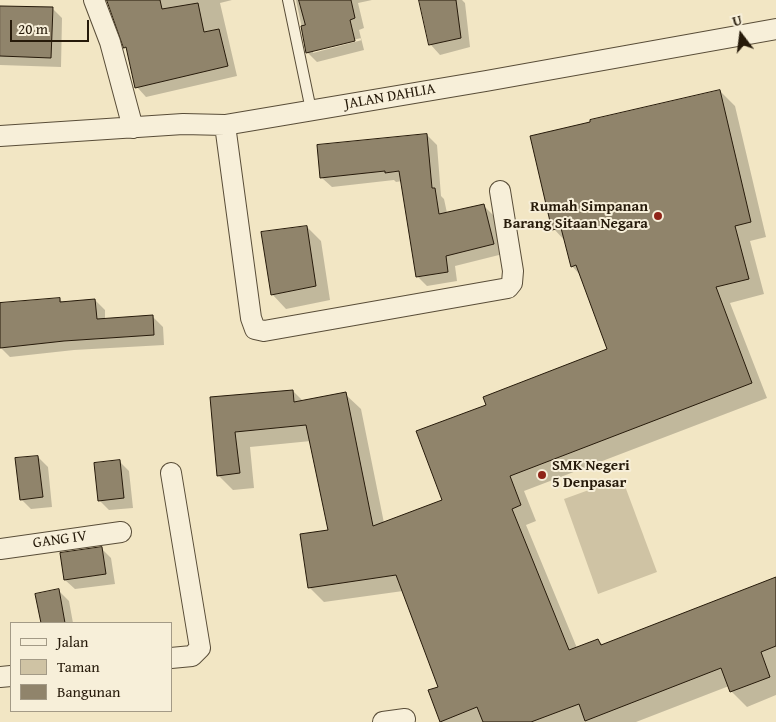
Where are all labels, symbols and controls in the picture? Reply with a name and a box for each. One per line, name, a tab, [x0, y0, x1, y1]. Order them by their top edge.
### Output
scale bar	[12, 10, 91, 42]
north arrow	[716, 10, 766, 60]
text: U	[730, 10, 744, 31]
text: 20 m	[18, 18, 48, 39]
street label: JALAN DAHLIA	[343, 80, 437, 114]
place label: Rumah Simpanan Barang Sitaan Negara	[503, 198, 648, 233]
marker: Rumah Simpanan Barang Sitaan Negara	[652, 210, 664, 222]
place label: SMK Negeri 5 Denpasar	[552, 457, 630, 492]
marker: SMK Negeri 5 Denpasar	[536, 469, 548, 481]
street label: GANG IV	[32, 527, 88, 553]
legend	[10, 622, 172, 712]
text: Jalan	[57, 631, 89, 652]
text: Taman	[57, 656, 100, 677]
text: Bangunan	[57, 681, 121, 702]

